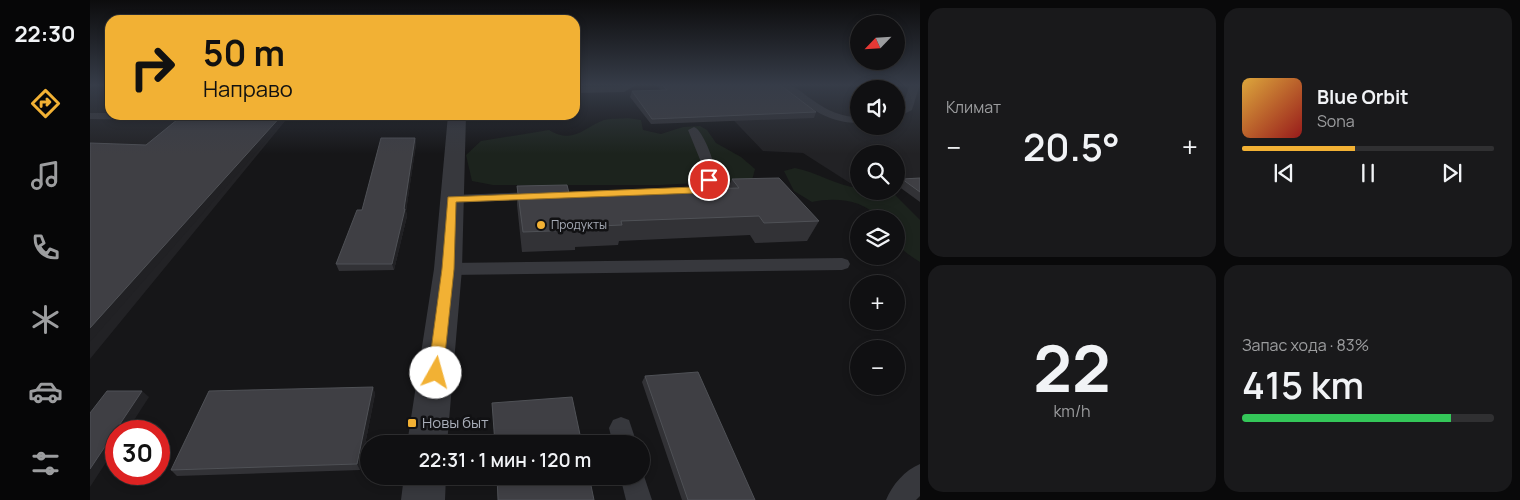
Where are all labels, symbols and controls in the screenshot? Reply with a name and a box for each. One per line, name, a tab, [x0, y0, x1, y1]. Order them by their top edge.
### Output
north arrow	[850, 15, 905, 70]
map controls	[850, 15, 905, 395]
text: 22:30	[14, 19, 76, 49]
text: 50 m	[203, 29, 285, 77]
icon: right	[120, 35, 185, 100]
text: Направо	[203, 74, 293, 104]
button: sound	[850, 80, 905, 135]
text: Blue Orbit	[1317, 84, 1409, 110]
icon: directions	[28, 86, 63, 121]
text: Климат	[946, 96, 1001, 118]
text: Sona	[1317, 110, 1355, 132]
text: 20.5°	[1023, 120, 1120, 172]
text: −	[946, 128, 961, 166]
text: +	[1182, 128, 1198, 166]
button: search	[850, 145, 905, 200]
icon: music	[28, 158, 63, 193]
pin	[688, 159, 730, 201]
icon: previous	[1270, 159, 1298, 187]
icon: pause	[1354, 159, 1382, 187]
icon: next	[1438, 159, 1466, 187]
icon: arrive	[695, 166, 723, 194]
button: layers	[850, 210, 905, 265]
place label: Продукты	[551, 216, 607, 233]
marker: Продукты	[535, 219, 547, 231]
icon: phone	[28, 230, 63, 265]
button: +	[850, 275, 905, 330]
icon: climate	[28, 302, 63, 337]
text: 22	[1033, 323, 1111, 412]
text: Запас хода · 83%	[1242, 334, 1369, 356]
button: −	[850, 340, 905, 395]
position arrow	[409, 346, 461, 398]
text: 415 km	[1242, 358, 1364, 410]
icon: car	[28, 374, 63, 409]
text: km/h	[1053, 400, 1091, 422]
place label: Новы быт	[422, 412, 489, 433]
marker: Новы быт	[406, 417, 418, 429]
speed limit sign: 30	[105, 420, 170, 485]
icon: filters	[28, 446, 63, 481]
text: 22:31 · 1 мин · 120 m	[419, 447, 591, 473]

